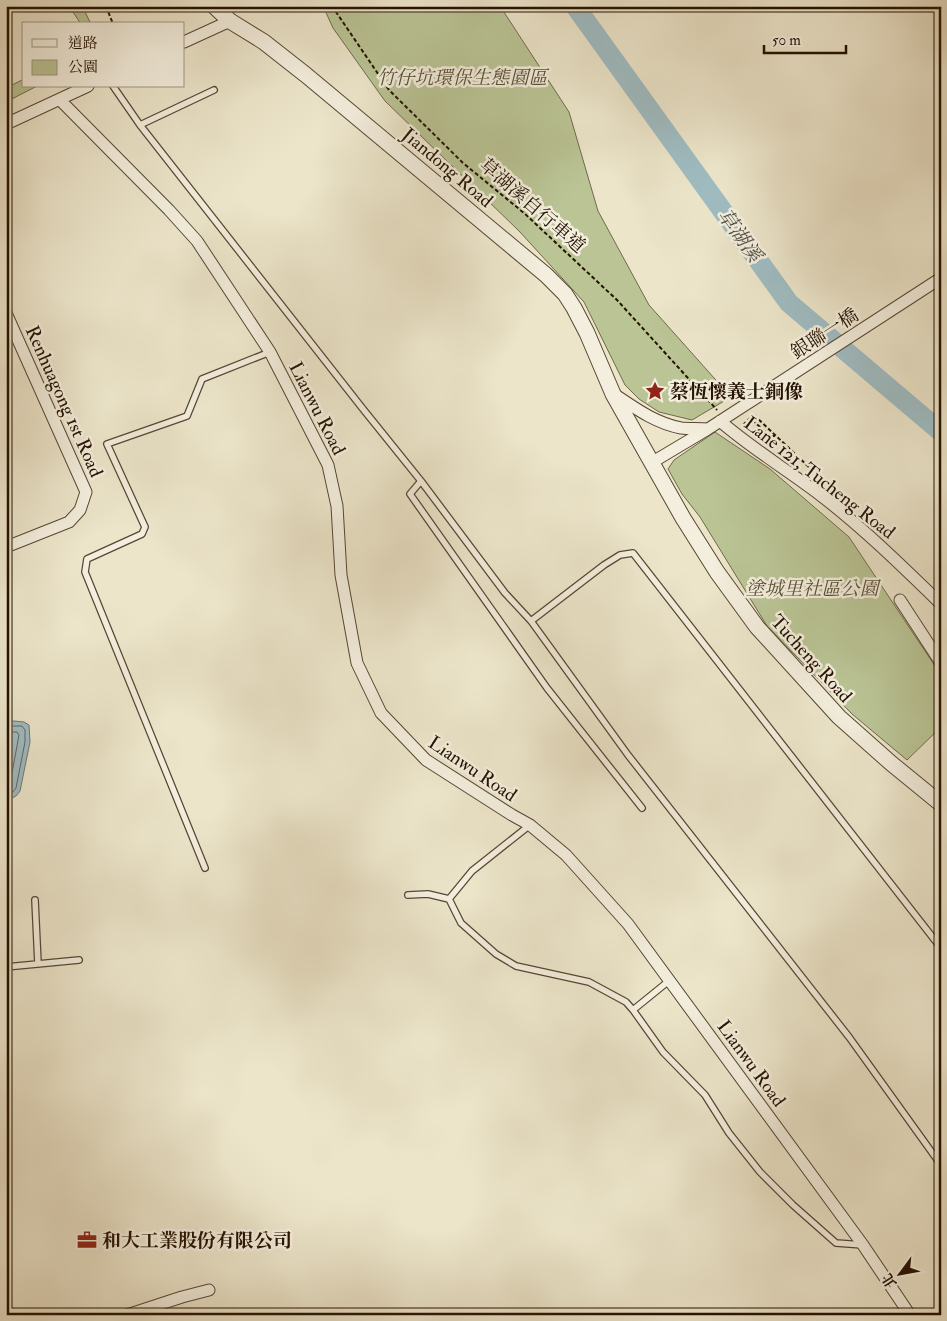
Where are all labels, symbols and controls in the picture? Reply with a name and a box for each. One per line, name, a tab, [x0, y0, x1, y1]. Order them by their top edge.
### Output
legend	[22, 22, 185, 88]
scale bar	[764, 22, 847, 54]
text: 50 m	[772, 31, 801, 50]
text: 道路	[68, 34, 98, 53]
text: 公園	[68, 58, 98, 77]
park label: 竹仔坑環保生態園區	[376, 66, 549, 90]
street label: Jiandong Road	[396, 122, 498, 213]
street label: 草湖溪自行車道	[474, 153, 590, 258]
water label: 草湖溪	[712, 204, 769, 269]
street label: 銀聯一橋	[786, 303, 863, 365]
street label: Renhuagong 1st Road	[20, 322, 109, 482]
street label: Lianwu Road	[283, 358, 351, 460]
place icon: 蔡恆懷義士銅像	[644, 380, 666, 402]
place label: 蔡恆懷義士銅像	[670, 380, 803, 404]
street label: Lane 121, Tucheng Road	[739, 411, 900, 545]
park label: 塗城里社區公園	[745, 577, 881, 601]
street label: Tucheng Road	[765, 610, 858, 708]
street label: Lianwu Road	[424, 731, 522, 808]
street label: Lianwu Road	[712, 1015, 791, 1112]
office icon: 和大工業股份有限公司	[76, 1229, 98, 1251]
place label: 和大工業股份有限公司	[102, 1229, 292, 1253]
north arrow	[874, 1248, 924, 1298]
text: 北	[878, 1270, 900, 1291]

